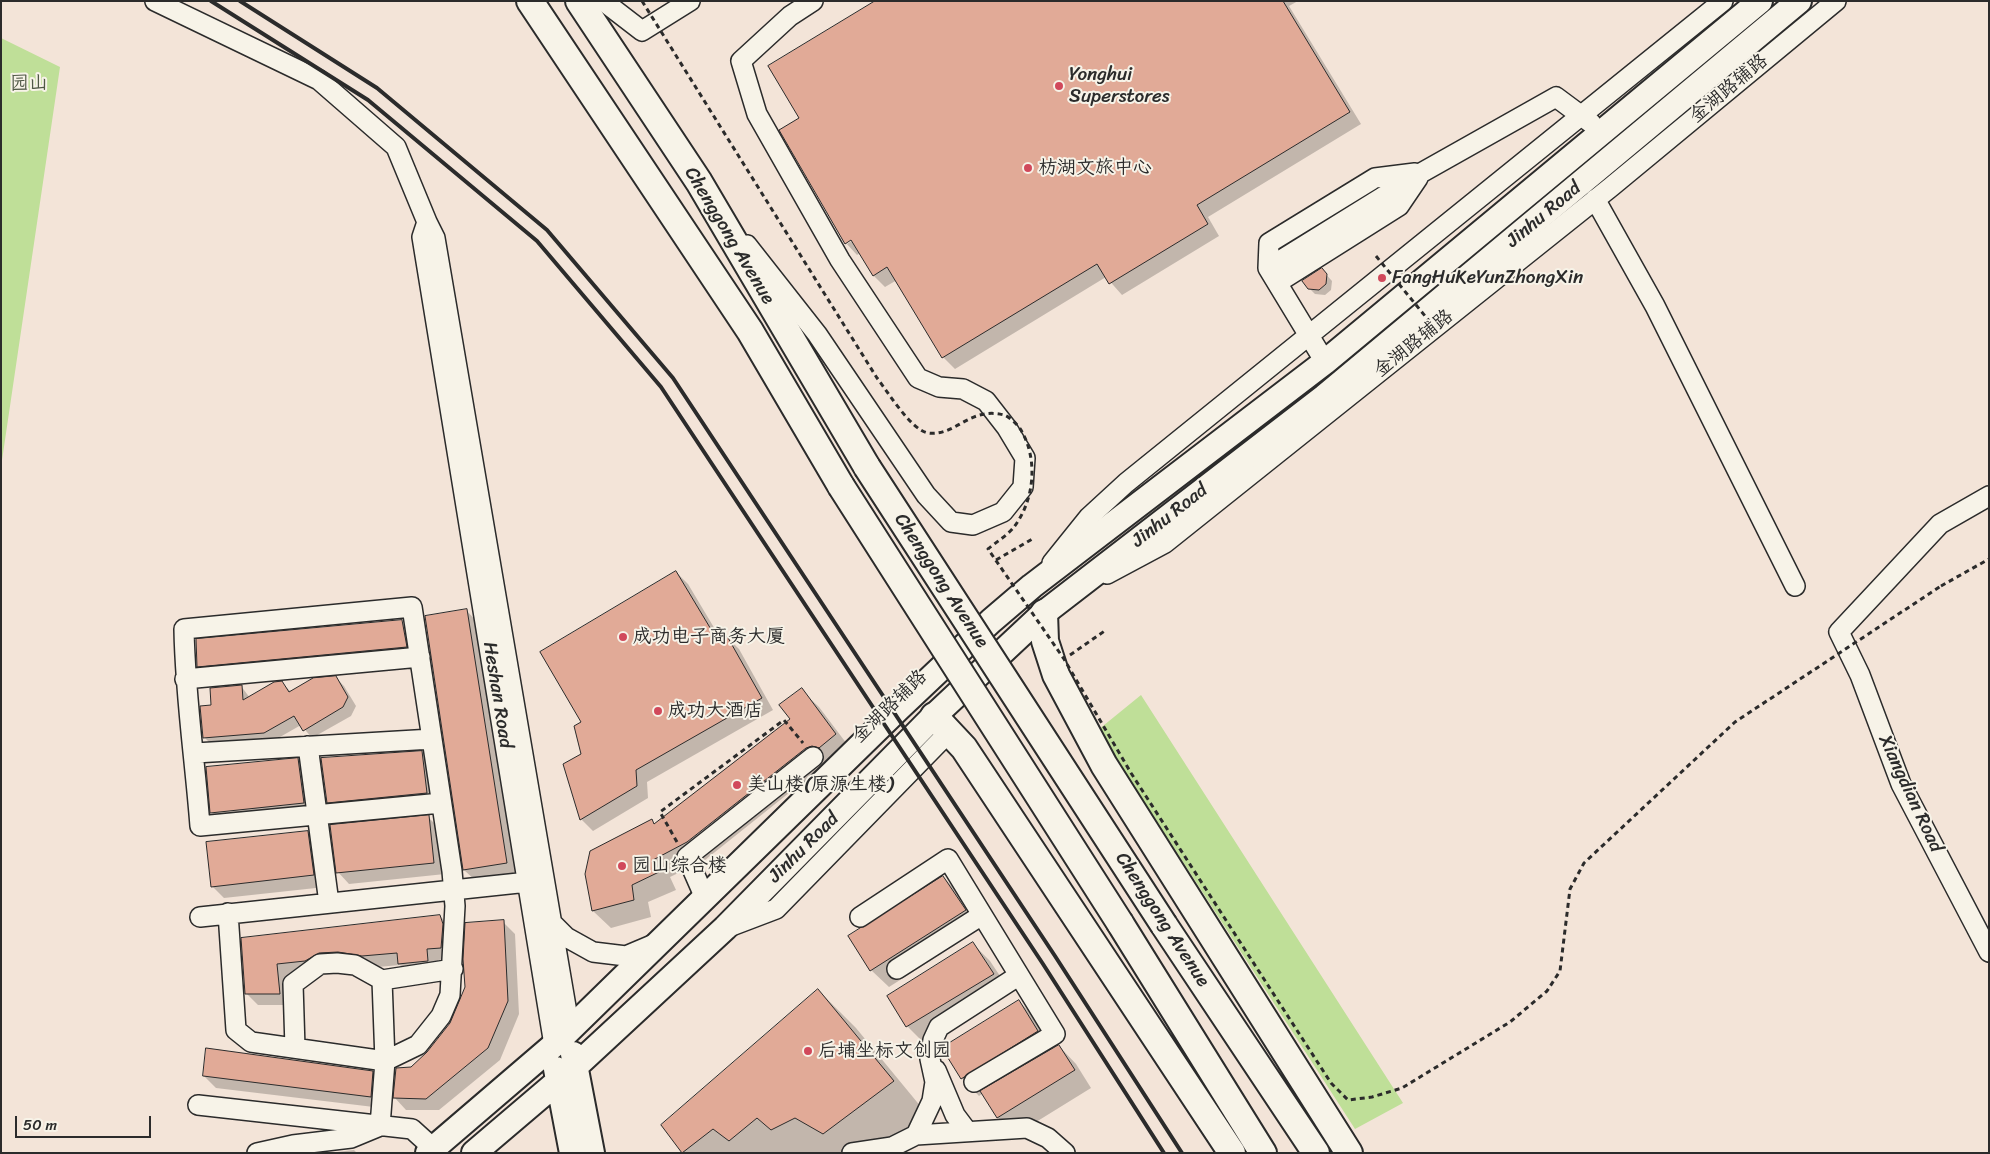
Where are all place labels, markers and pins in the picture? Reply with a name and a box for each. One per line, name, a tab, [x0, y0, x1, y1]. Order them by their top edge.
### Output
place label: Yonghui Superstores	[1069, 64, 1170, 108]
marker: Yonghui Superstores	[1053, 80, 1065, 92]
place label: 枋湖文旅中心	[1038, 157, 1152, 179]
marker: 枋湖文旅中心	[1022, 162, 1034, 174]
place label: FangHuKeYunZhongXin	[1392, 267, 1583, 289]
marker: FangHuKeYunZhongXin	[1376, 272, 1388, 284]
place label: 成功电子商务大厦	[633, 626, 785, 648]
marker: 成功电子商务大厦	[617, 631, 629, 643]
place label: 成功大酒店	[668, 700, 763, 722]
marker: 成功大酒店	[652, 705, 664, 717]
place label: 美山楼(原源生楼)	[747, 774, 893, 796]
marker: 美山楼(原源生楼)	[731, 779, 743, 791]
place label: 园山综合楼	[632, 855, 727, 877]
marker: 园山综合楼	[616, 860, 628, 872]
place label: 后埔坐标文创园	[818, 1040, 951, 1062]
marker: 后埔坐标文创园	[802, 1045, 814, 1057]

